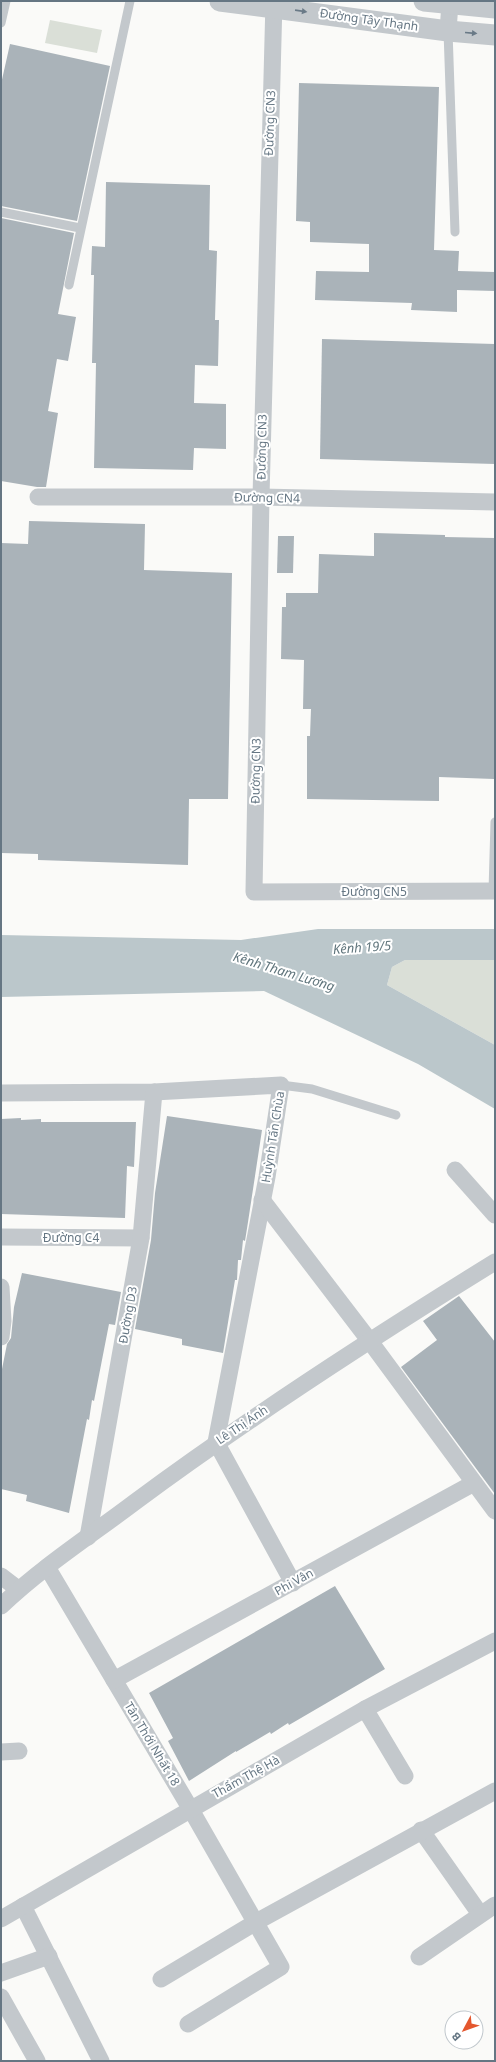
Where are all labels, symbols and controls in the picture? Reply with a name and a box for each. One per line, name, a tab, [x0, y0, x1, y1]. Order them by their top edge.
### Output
street label: Đường Tây Thạnh	[319, 4, 420, 35]
one-way arrow	[294, 8, 307, 14]
one-way arrow	[465, 29, 477, 36]
street label: Đường CN3	[260, 90, 279, 156]
street label: Đường CN3	[252, 414, 271, 480]
street label: Đường CN4	[234, 488, 300, 507]
street label: Đường CN3	[246, 738, 265, 804]
street label: Đường CN5	[341, 883, 407, 900]
water label: Kênh 19/5	[332, 936, 392, 958]
water label: Kênh Tham Lương	[231, 947, 337, 995]
street label: Huỳnh Tấn Chùa	[257, 1090, 288, 1184]
street label: Đường C4	[43, 1229, 99, 1246]
street label: Đường D3	[114, 1285, 141, 1345]
street label: Lê Thị Ánh	[213, 1401, 271, 1448]
street label: Phi Vân	[271, 1564, 316, 1599]
street label: Tân Thới Nhất 18	[121, 1699, 184, 1789]
street label: Thẩm Thệ Hà	[209, 1751, 283, 1802]
north arrow	[444, 2010, 484, 2050]
text: B	[448, 2029, 464, 2045]

